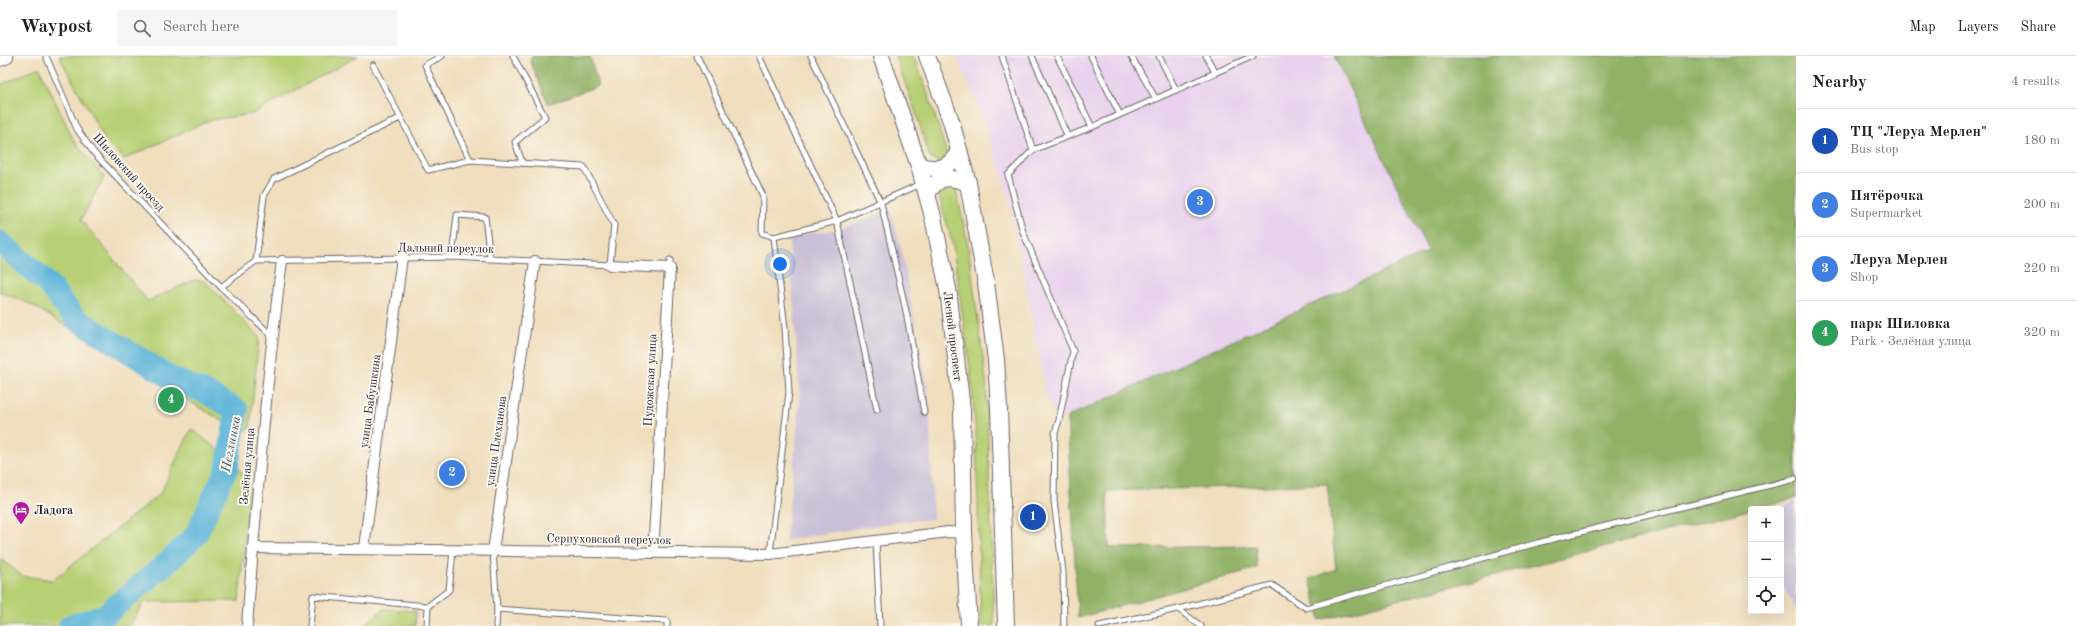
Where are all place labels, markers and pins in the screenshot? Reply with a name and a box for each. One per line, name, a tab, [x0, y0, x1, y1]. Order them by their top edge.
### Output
pin: 3	[1187, 187, 1213, 217]
pin: 4	[158, 385, 184, 415]
pin: 2	[439, 458, 465, 488]
hotel icon: Ладога	[11, 500, 31, 525]
pin: 1	[1020, 502, 1046, 532]
place label: Ладога	[34, 505, 73, 517]

